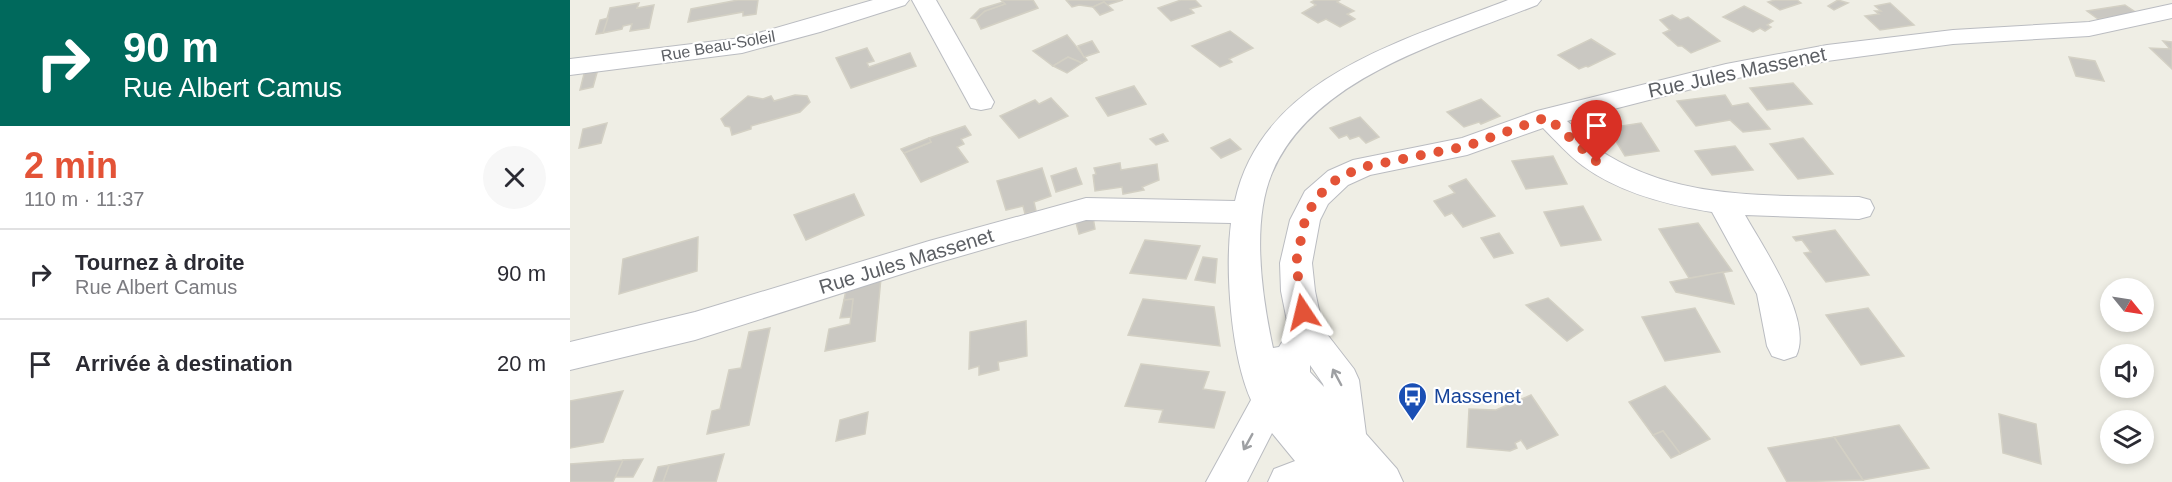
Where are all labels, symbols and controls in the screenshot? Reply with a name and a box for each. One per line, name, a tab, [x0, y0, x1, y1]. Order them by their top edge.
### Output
icon: right	[24, 24, 102, 102]
text: 90 m	[123, 24, 219, 71]
street label: Rue Beau-Soleil	[660, 28, 776, 64]
street label: Rue Jules Massenet	[1646, 42, 1828, 102]
text: Rue Albert Camus	[123, 73, 342, 103]
pin	[1571, 100, 1622, 162]
icon: arrive	[1580, 109, 1613, 142]
text: 2 min	[24, 145, 118, 186]
button: close	[483, 146, 546, 209]
text: 110 m · 11:37	[24, 188, 144, 210]
street label: Rue Jules Massenet	[816, 224, 996, 298]
text: Tournez à droite	[75, 250, 245, 275]
icon: right	[24, 258, 57, 291]
text: 90 m	[497, 261, 546, 286]
text: Rue Albert Camus	[75, 276, 237, 298]
north arrow	[2100, 278, 2154, 332]
map controls	[2100, 278, 2154, 464]
position arrow	[1271, 280, 1335, 344]
button: sound	[2100, 344, 2154, 398]
icon: arrive	[24, 348, 57, 381]
text: Arrivée à destination	[75, 351, 293, 376]
text: 20 m	[497, 351, 546, 376]
one-way arrow	[1330, 368, 1342, 386]
bus stop icon: Massenet	[1397, 380, 1429, 422]
place label: Massenet	[1434, 385, 1521, 407]
button: layers	[2100, 410, 2154, 464]
one-way arrow	[1242, 432, 1253, 450]

